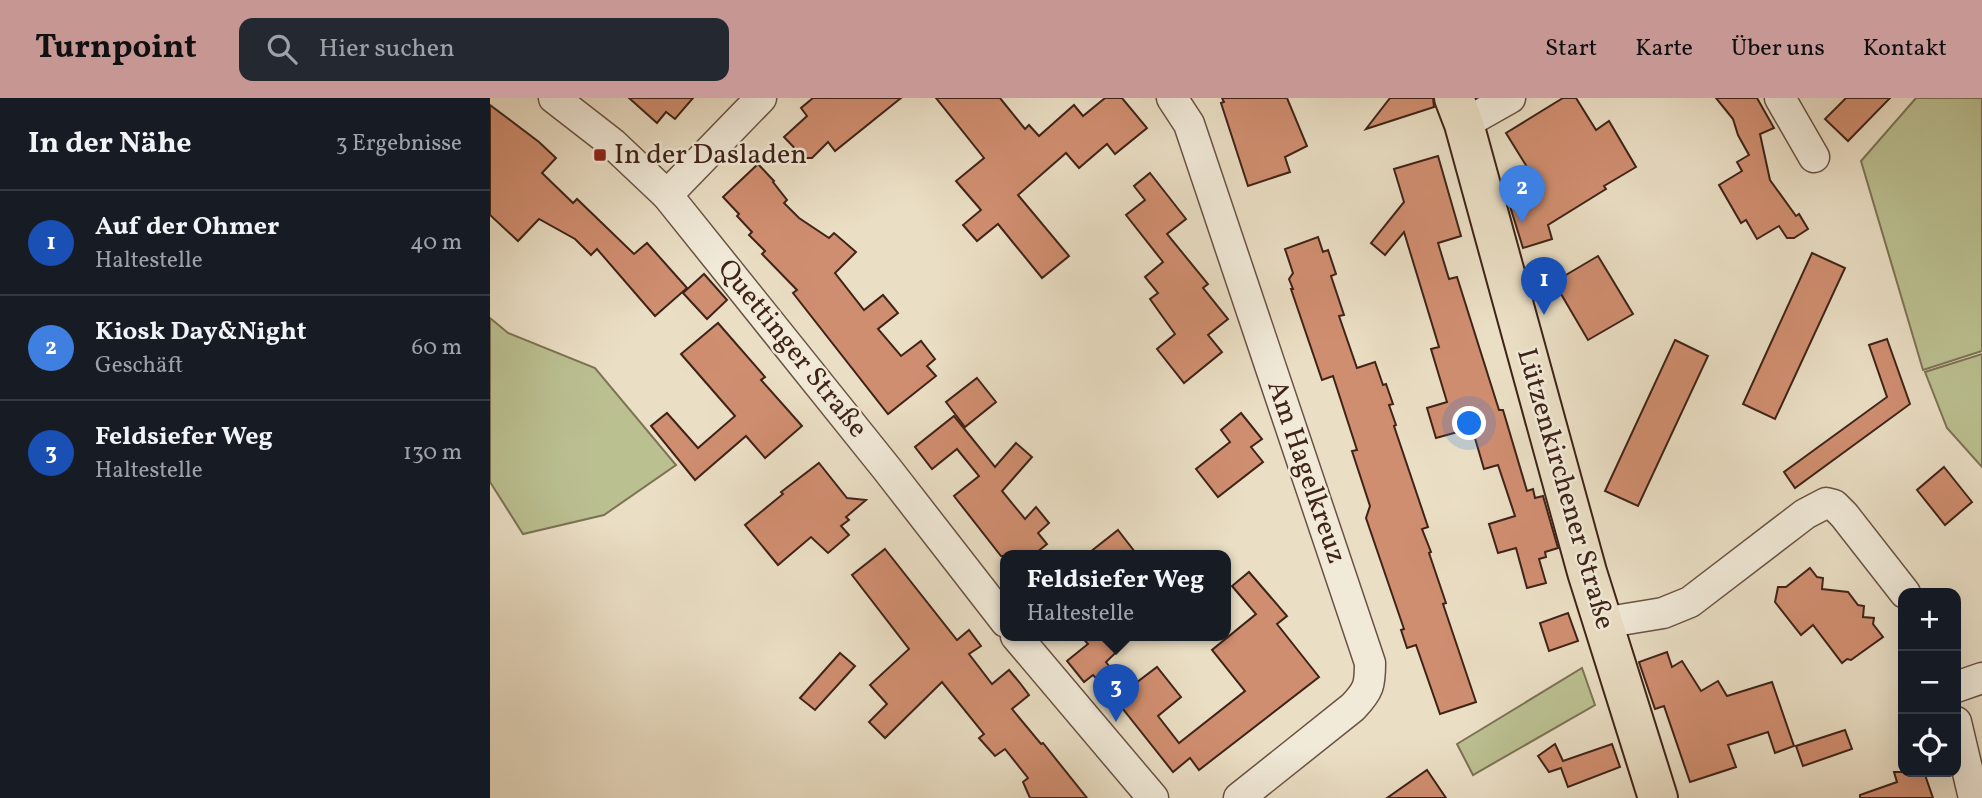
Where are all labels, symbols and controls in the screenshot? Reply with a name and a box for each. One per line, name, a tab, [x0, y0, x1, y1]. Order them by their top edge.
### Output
search box	[239, 18, 729, 81]
text: Turnpoint	[35, 26, 197, 72]
icon: search	[263, 30, 301, 68]
text: Hier suchen	[319, 31, 455, 67]
text: Start	[1545, 32, 1597, 66]
text: Karte	[1635, 32, 1693, 66]
text: Über uns	[1731, 32, 1825, 66]
text: Kontakt	[1863, 32, 1947, 66]
text: In der Nähe	[28, 123, 192, 165]
text: 3 Ergebnisse	[336, 128, 462, 160]
place label: In der Dasladen	[614, 136, 807, 175]
marker: In der Dasladen	[592, 147, 608, 163]
pin: 2	[1499, 165, 1545, 223]
text: Auf der Ohmer	[95, 209, 279, 245]
text: 1	[46, 227, 56, 259]
text: 40 m	[410, 227, 462, 259]
text: Haltestelle	[95, 245, 203, 277]
street label: Quettinger Straße	[708, 251, 876, 447]
pin: 1	[1521, 257, 1567, 315]
text: Kiosk Day&Night	[95, 314, 307, 350]
text: 2	[45, 332, 57, 364]
text: 60 m	[412, 332, 462, 364]
street label: Lützenkirchener Straße	[1506, 344, 1624, 634]
text: Geschäft	[95, 350, 183, 382]
street label: Am Hagelkreuz	[1256, 375, 1356, 569]
your location	[1452, 406, 1486, 440]
text: Feldsiefer Weg	[95, 419, 273, 455]
text: 3	[45, 437, 57, 469]
text: 130 m	[403, 437, 462, 469]
text: Haltestelle	[95, 455, 203, 487]
popup	[1000, 550, 1231, 641]
text: Feldsiefer Weg	[1027, 562, 1204, 598]
map controls	[1898, 588, 1961, 777]
button: +	[1898, 588, 1961, 651]
text: Haltestelle	[1027, 598, 1134, 630]
button: −	[1898, 651, 1961, 714]
pin: 3	[1093, 664, 1139, 722]
button: locate	[1898, 714, 1961, 777]

